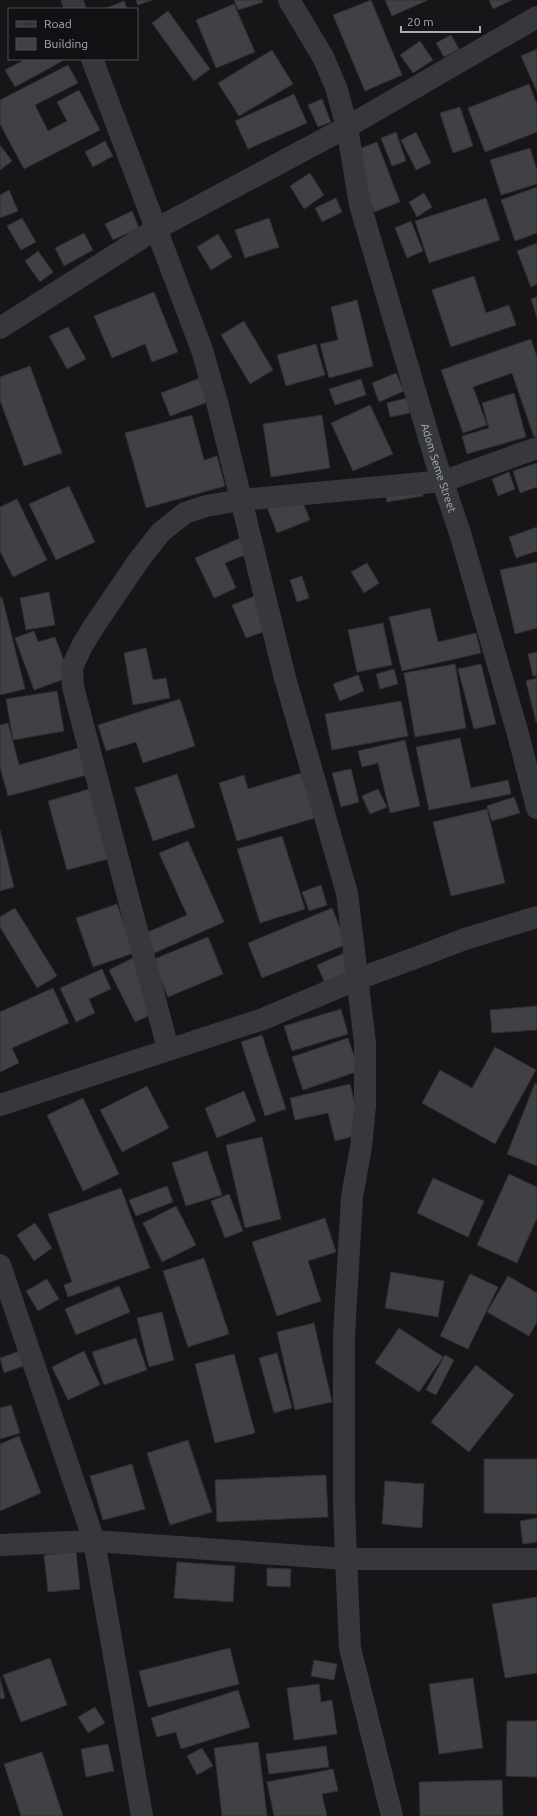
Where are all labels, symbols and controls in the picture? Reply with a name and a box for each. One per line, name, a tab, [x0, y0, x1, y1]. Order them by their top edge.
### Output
legend	[8, 8, 138, 60]
scale bar	[401, 8, 480, 34]
text: 20 m	[407, 15, 434, 28]
text: Road	[44, 17, 72, 30]
text: Building	[44, 37, 88, 50]
street label: Adom Seme Street	[419, 422, 459, 515]

